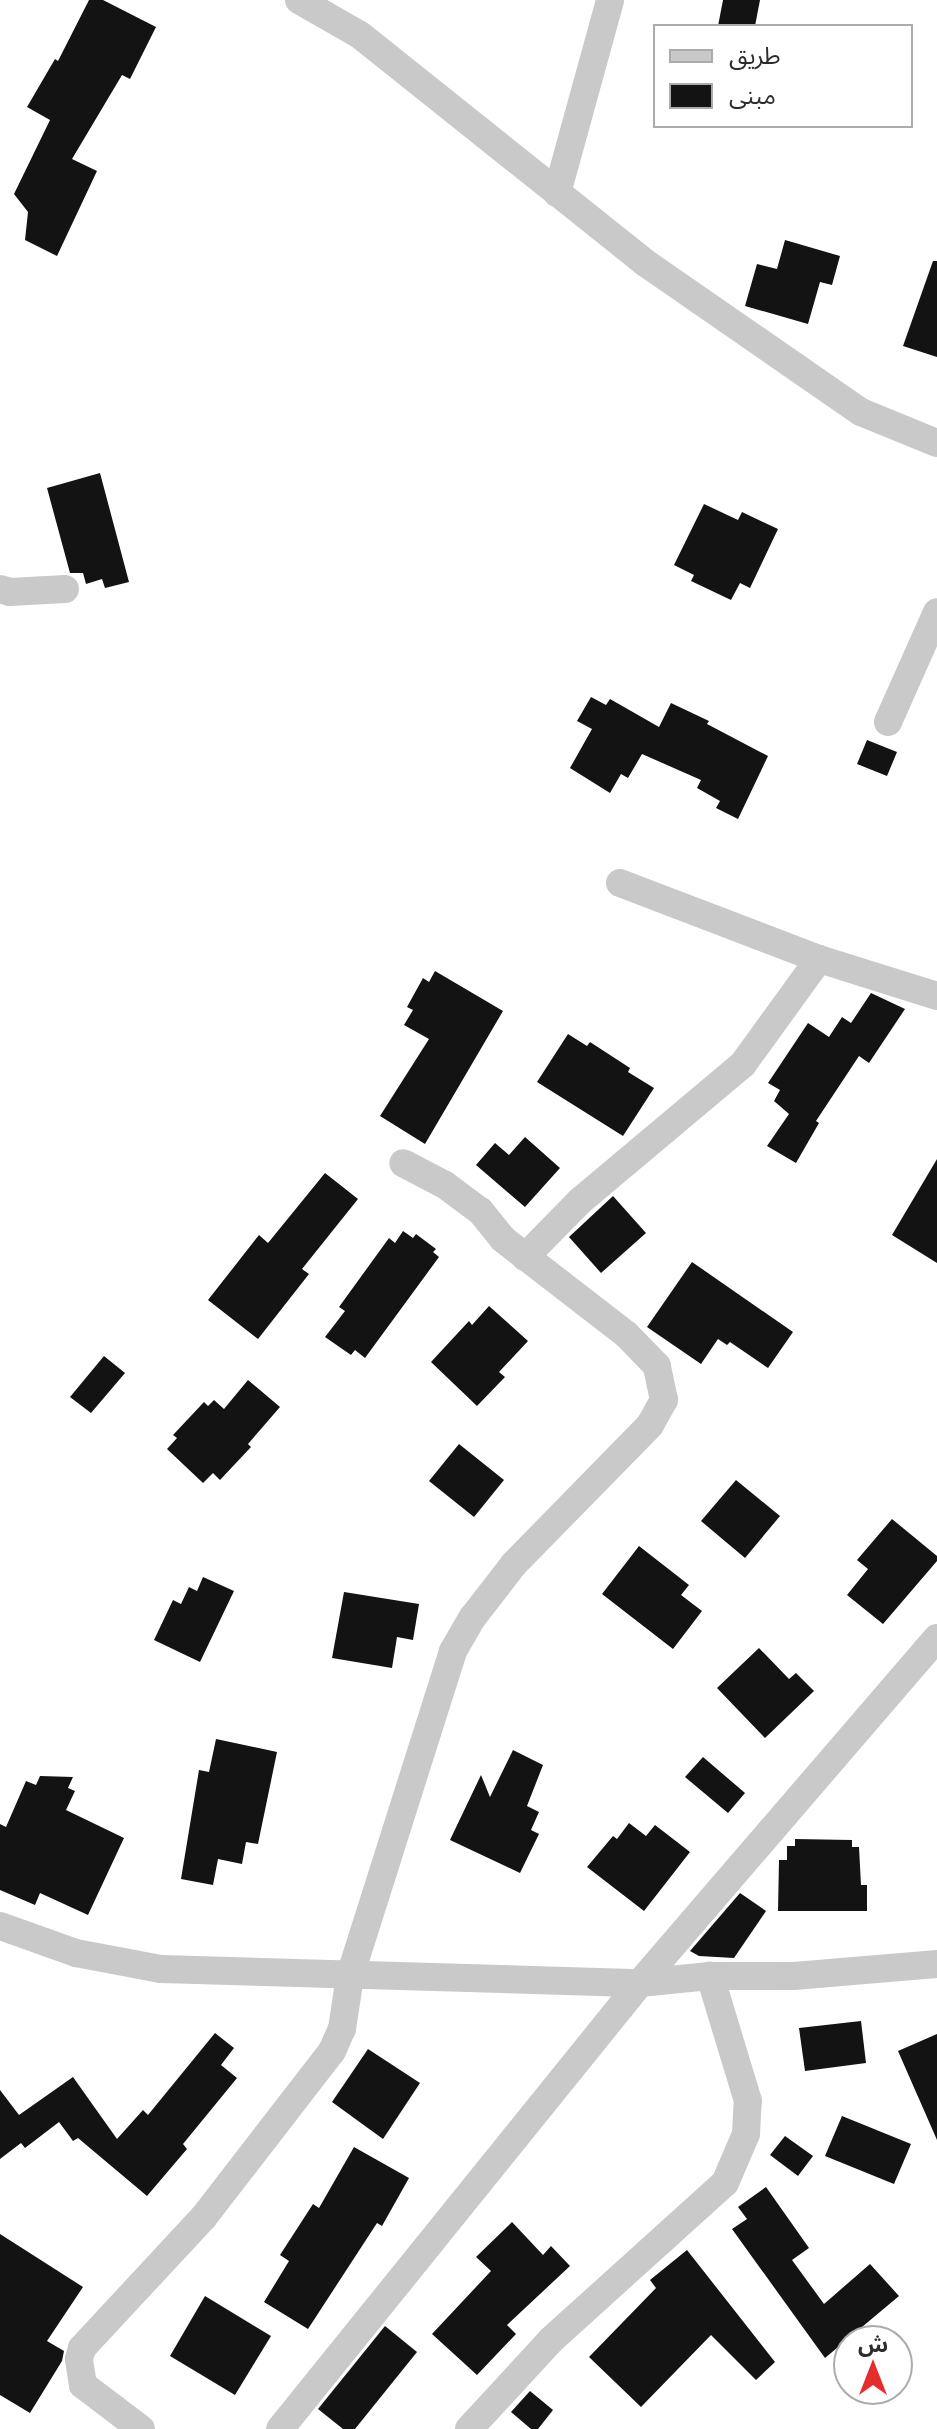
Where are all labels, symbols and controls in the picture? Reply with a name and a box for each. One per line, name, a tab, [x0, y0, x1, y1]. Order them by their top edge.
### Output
legend	[653, 24, 913, 128]
text: طريق	[729, 38, 781, 71]
text: مبنى	[729, 78, 776, 111]
north arrow	[833, 2325, 913, 2405]
text: ش	[858, 2328, 888, 2358]

